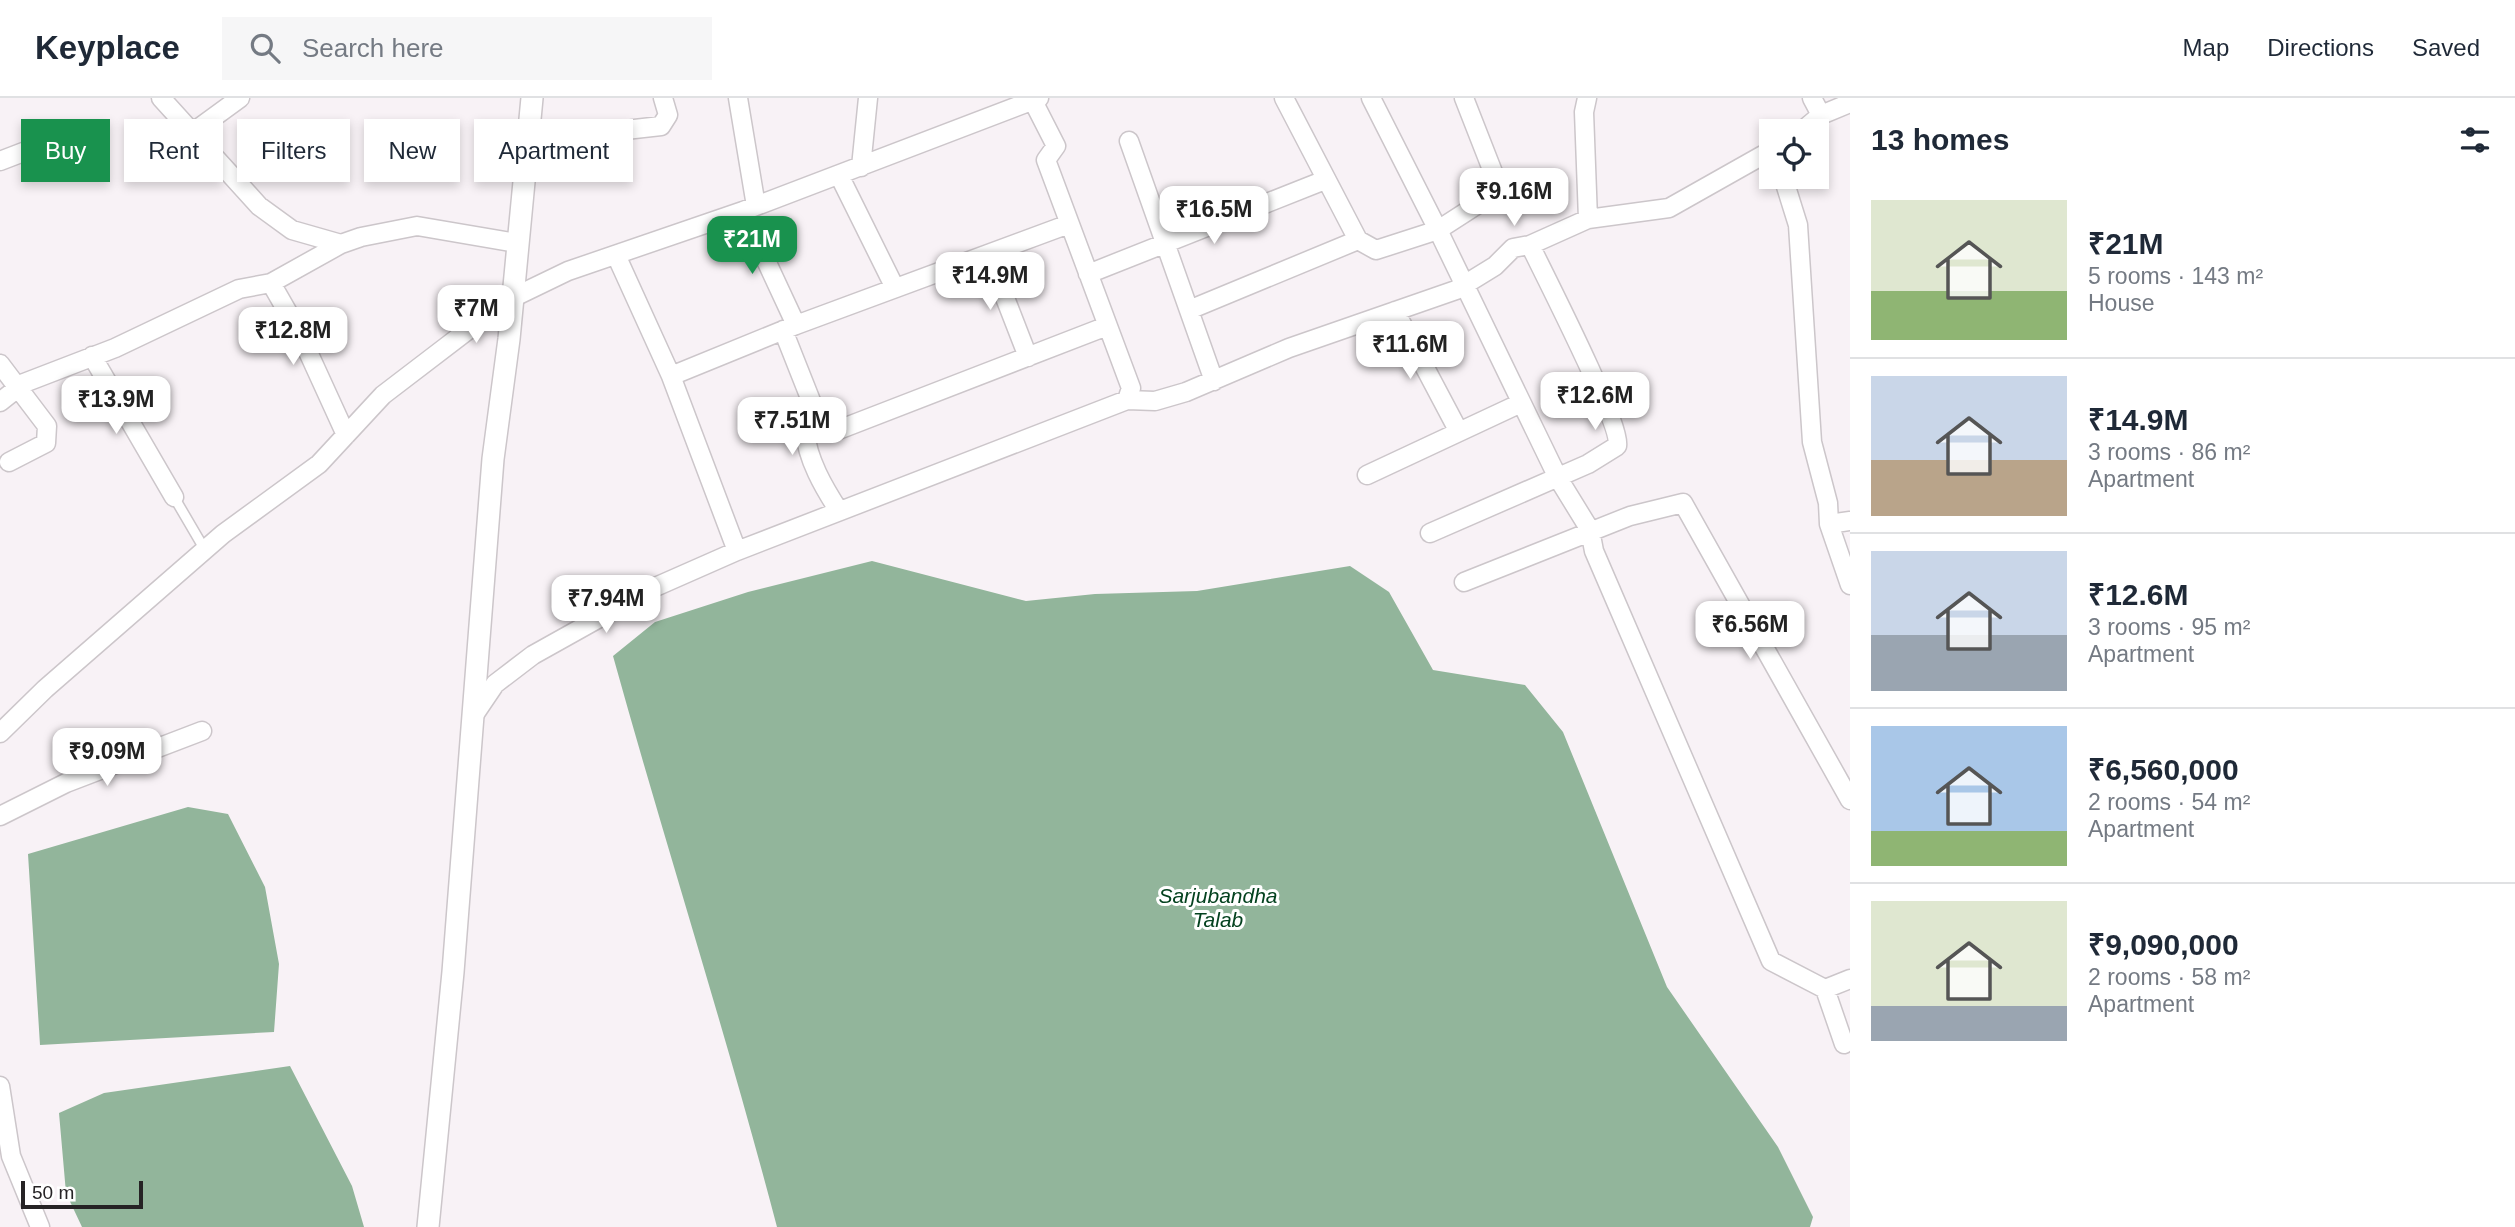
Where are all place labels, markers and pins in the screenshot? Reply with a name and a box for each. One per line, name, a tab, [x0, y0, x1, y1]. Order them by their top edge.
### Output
pin: ₹9.16M	[1457, 169, 1571, 228]
pin: ₹16.5M	[1157, 186, 1271, 246]
pin: ₹21M	[711, 216, 793, 276]
pin: ₹14.9M	[933, 252, 1047, 312]
pin: ₹7M	[442, 286, 510, 345]
pin: ₹12.8M	[236, 308, 350, 367]
pin: ₹11.6M	[1353, 322, 1467, 381]
pin: ₹12.6M	[1538, 372, 1652, 432]
pin: ₹13.9M	[59, 376, 173, 436]
pin: ₹7.51M	[735, 398, 849, 457]
pin: ₹7.94M	[549, 575, 663, 635]
pin: ₹6.56M	[1693, 602, 1807, 661]
pin: ₹9.09M	[50, 728, 164, 788]

